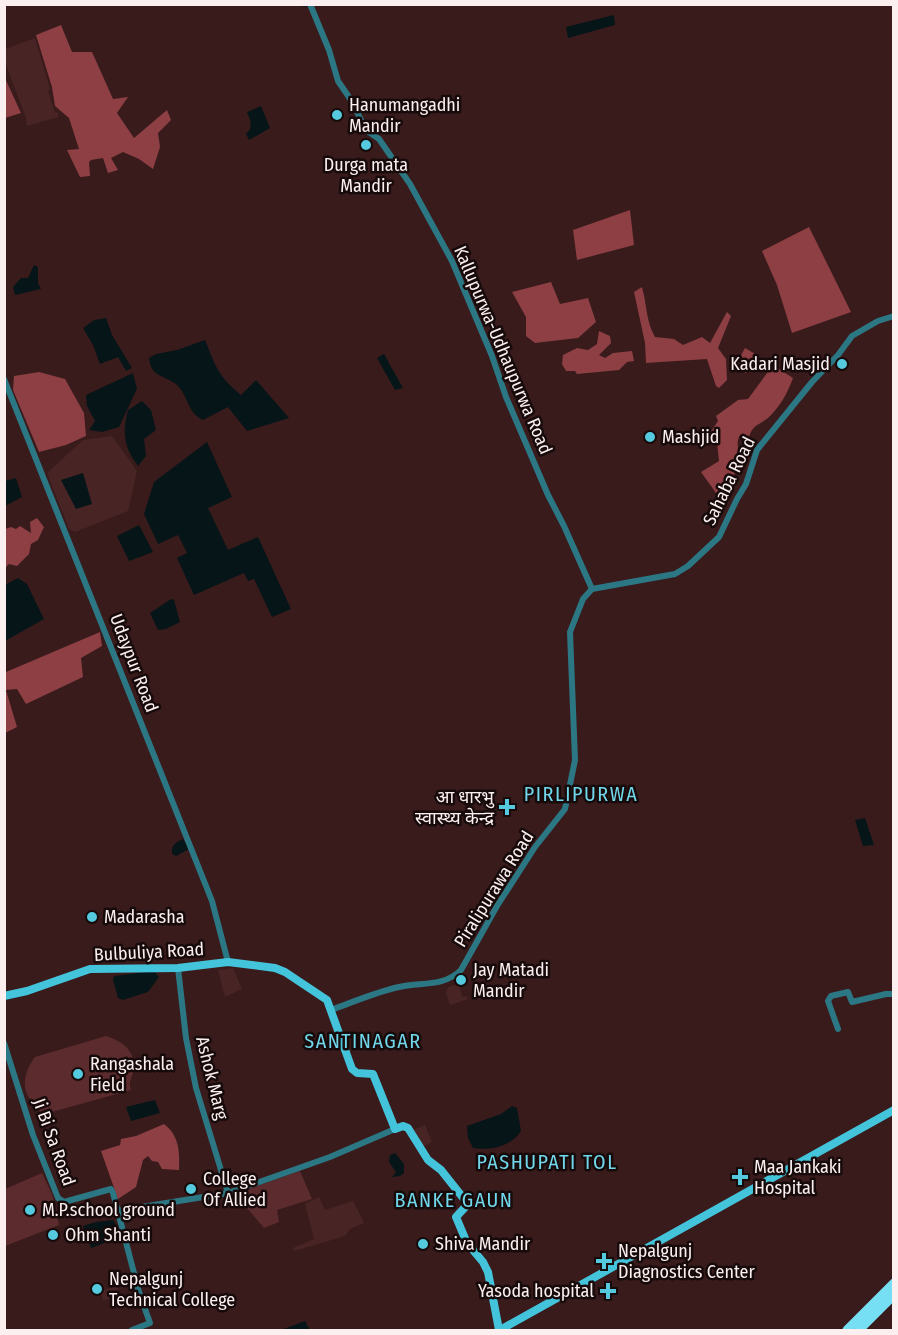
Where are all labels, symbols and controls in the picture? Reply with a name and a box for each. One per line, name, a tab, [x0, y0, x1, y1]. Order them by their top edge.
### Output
place label: Hanumangadhi Mandir	[349, 94, 460, 137]
marker: Hanumangadhi Mandir	[330, 108, 344, 122]
marker: Durga mata Mandir	[359, 138, 373, 152]
place label: Durga mata Mandir	[324, 154, 408, 197]
street label: Kallupurwa-Udhaupurwa Road	[449, 243, 557, 457]
place label: Kadari Masjid	[730, 353, 830, 375]
marker: Kadari Masjid	[835, 357, 849, 371]
place label: Mashjid	[662, 426, 719, 448]
marker: Mashjid	[643, 430, 657, 444]
street label: Sahaba Road	[698, 433, 760, 529]
street label: Udaypur Road	[105, 611, 163, 715]
district label: PIRLIPURWA	[524, 782, 638, 806]
place label: आ धारभु स्वास्थ्य केन्द्र	[415, 786, 495, 829]
marker: आ धारभु स्वास्थ्य केन्द्र	[498, 798, 516, 816]
street label: Piralipurawa Road	[449, 827, 539, 951]
place label: Madarasha	[104, 906, 185, 928]
marker: Madarasha	[85, 910, 99, 924]
street label: Bulbuliya Road	[93, 938, 205, 966]
place label: Jay Matadi Mandir	[473, 959, 549, 1002]
marker: Jay Matadi Mandir	[454, 973, 468, 987]
district label: SANTINAGAR	[304, 1029, 422, 1053]
street label: Ashok Marg	[191, 1034, 233, 1122]
place label: Rangashala Field	[90, 1053, 174, 1096]
marker: Rangashala Field	[71, 1067, 85, 1081]
street label: Ji Bi Sa Road	[28, 1095, 80, 1189]
district label: PASHUPATI TOL	[476, 1150, 618, 1174]
place label: Maa Jankaki Hospital	[754, 1156, 842, 1199]
place label: College Of Allied	[203, 1168, 266, 1211]
marker: Maa Jankaki Hospital	[731, 1168, 749, 1186]
marker: College Of Allied	[184, 1182, 198, 1196]
district label: BANKE GAUN	[395, 1188, 513, 1212]
place label: M.P.school ground	[42, 1199, 175, 1221]
marker: M.P.school ground	[23, 1203, 37, 1217]
place label: Ohm Shanti	[65, 1224, 151, 1246]
marker: Ohm Shanti	[46, 1228, 60, 1242]
place label: Shiva Mandir	[435, 1233, 531, 1255]
marker: Shiva Mandir	[416, 1237, 430, 1251]
place label: Nepalgunj Diagnostics Center	[618, 1240, 755, 1283]
marker: Nepalgunj Diagnostics Center	[595, 1252, 613, 1270]
place label: Nepalgunj Technical College	[109, 1268, 235, 1311]
place label: Yasoda hospital	[478, 1280, 594, 1302]
marker: Nepalgunj Technical College	[90, 1282, 104, 1296]
marker: Yasoda hospital	[599, 1282, 617, 1300]

